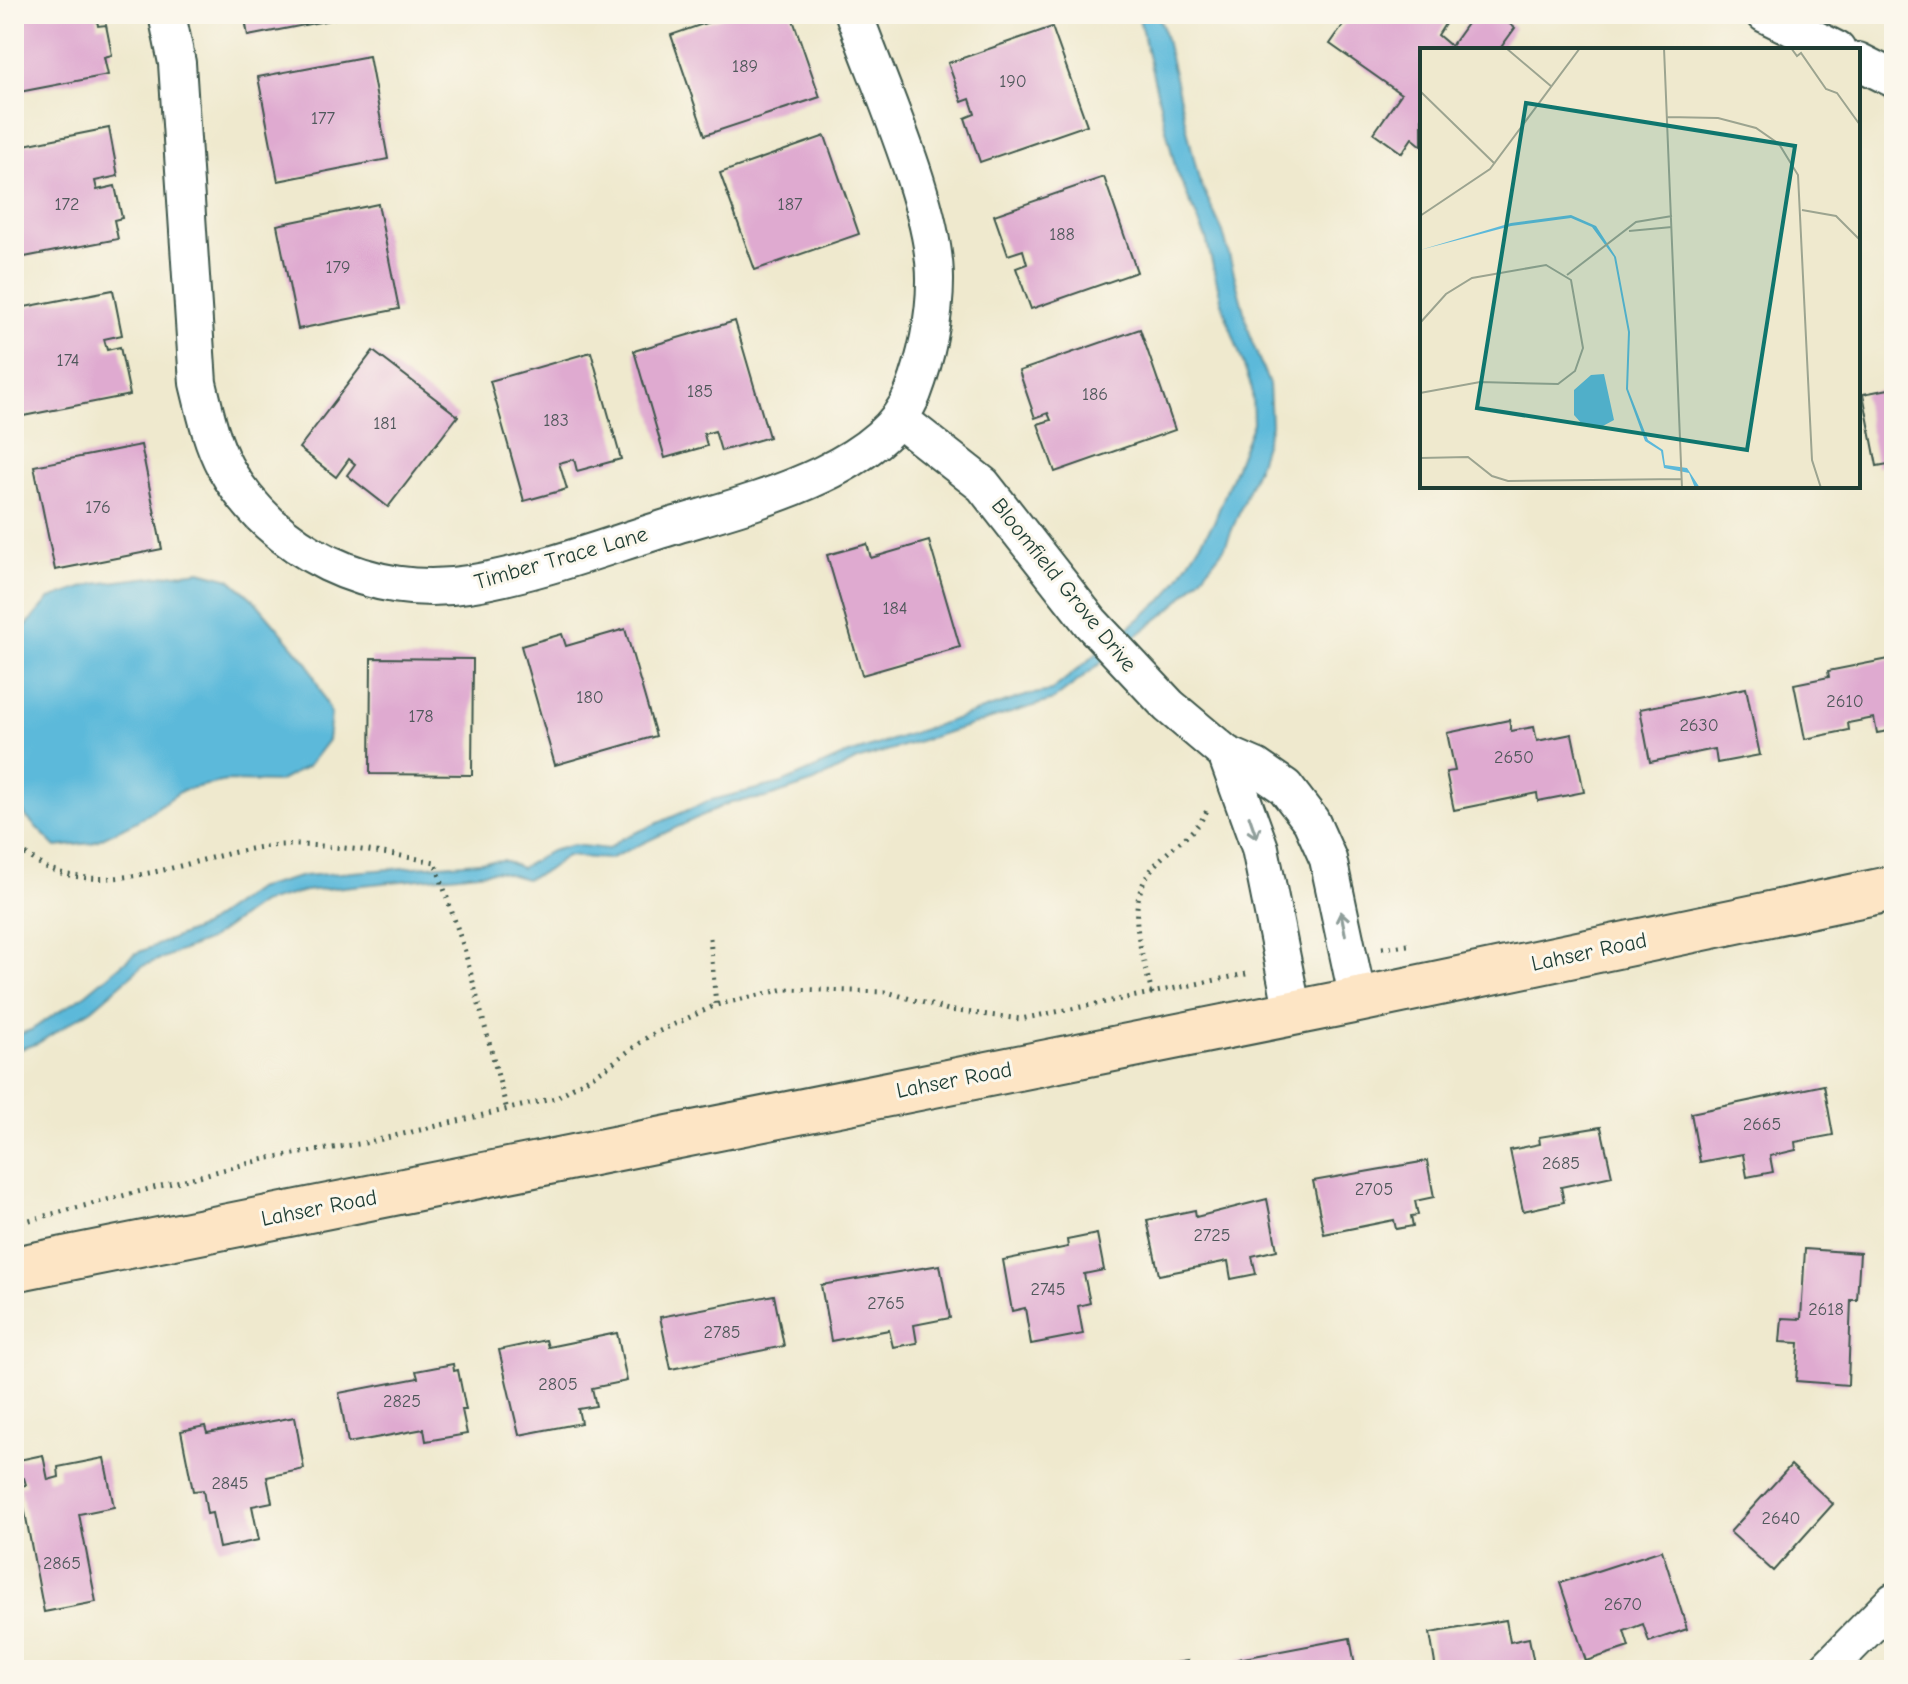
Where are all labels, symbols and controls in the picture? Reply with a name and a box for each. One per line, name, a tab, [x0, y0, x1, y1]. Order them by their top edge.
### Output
inset map	[1420, 48, 1860, 488]
house number: 189	[732, 56, 758, 77]
house number: 190	[999, 71, 1027, 92]
house number: 177	[311, 108, 336, 129]
house number: 172	[54, 194, 80, 215]
house number: 187	[778, 194, 803, 215]
house number: 188	[1049, 224, 1075, 245]
house number: 179	[325, 257, 351, 278]
house number: 174	[57, 350, 79, 371]
house number: 185	[687, 381, 713, 402]
house number: 186	[1082, 384, 1108, 405]
house number: 183	[543, 410, 569, 431]
house number: 181	[373, 413, 397, 434]
street label: Bloomfield Grove Drive	[986, 493, 1142, 677]
house number: 176	[85, 497, 111, 518]
street label: Timber Trace Lane	[471, 521, 651, 595]
house number: 184	[882, 598, 908, 619]
house number: 180	[576, 687, 604, 708]
house number: 2610	[1826, 691, 1864, 712]
house number: 178	[409, 706, 433, 727]
house number: 2630	[1679, 715, 1719, 736]
house number: 2650	[1494, 747, 1534, 768]
one-way arrow	[1247, 814, 1262, 839]
one-way arrow	[1334, 911, 1349, 936]
street label: Lahser Road	[1529, 927, 1649, 977]
street label: Lahser Road	[894, 1056, 1014, 1104]
house number: 2665	[1743, 1114, 1781, 1135]
house number: 2685	[1542, 1153, 1580, 1174]
house number: 2705	[1355, 1179, 1393, 1200]
street label: Lahser Road	[259, 1184, 379, 1232]
house number: 2725	[1193, 1225, 1231, 1246]
house number: 2745	[1031, 1279, 1065, 1300]
house number: 2765	[867, 1293, 905, 1314]
house number: 2618	[1808, 1299, 1844, 1320]
house number: 2785	[704, 1322, 740, 1343]
house number: 2805	[538, 1374, 578, 1395]
house number: 2825	[383, 1391, 421, 1412]
house number: 2845	[211, 1473, 249, 1494]
house number: 2640	[1762, 1508, 1800, 1529]
house number: 2865	[43, 1553, 81, 1574]
house number: 2670	[1604, 1594, 1642, 1615]

